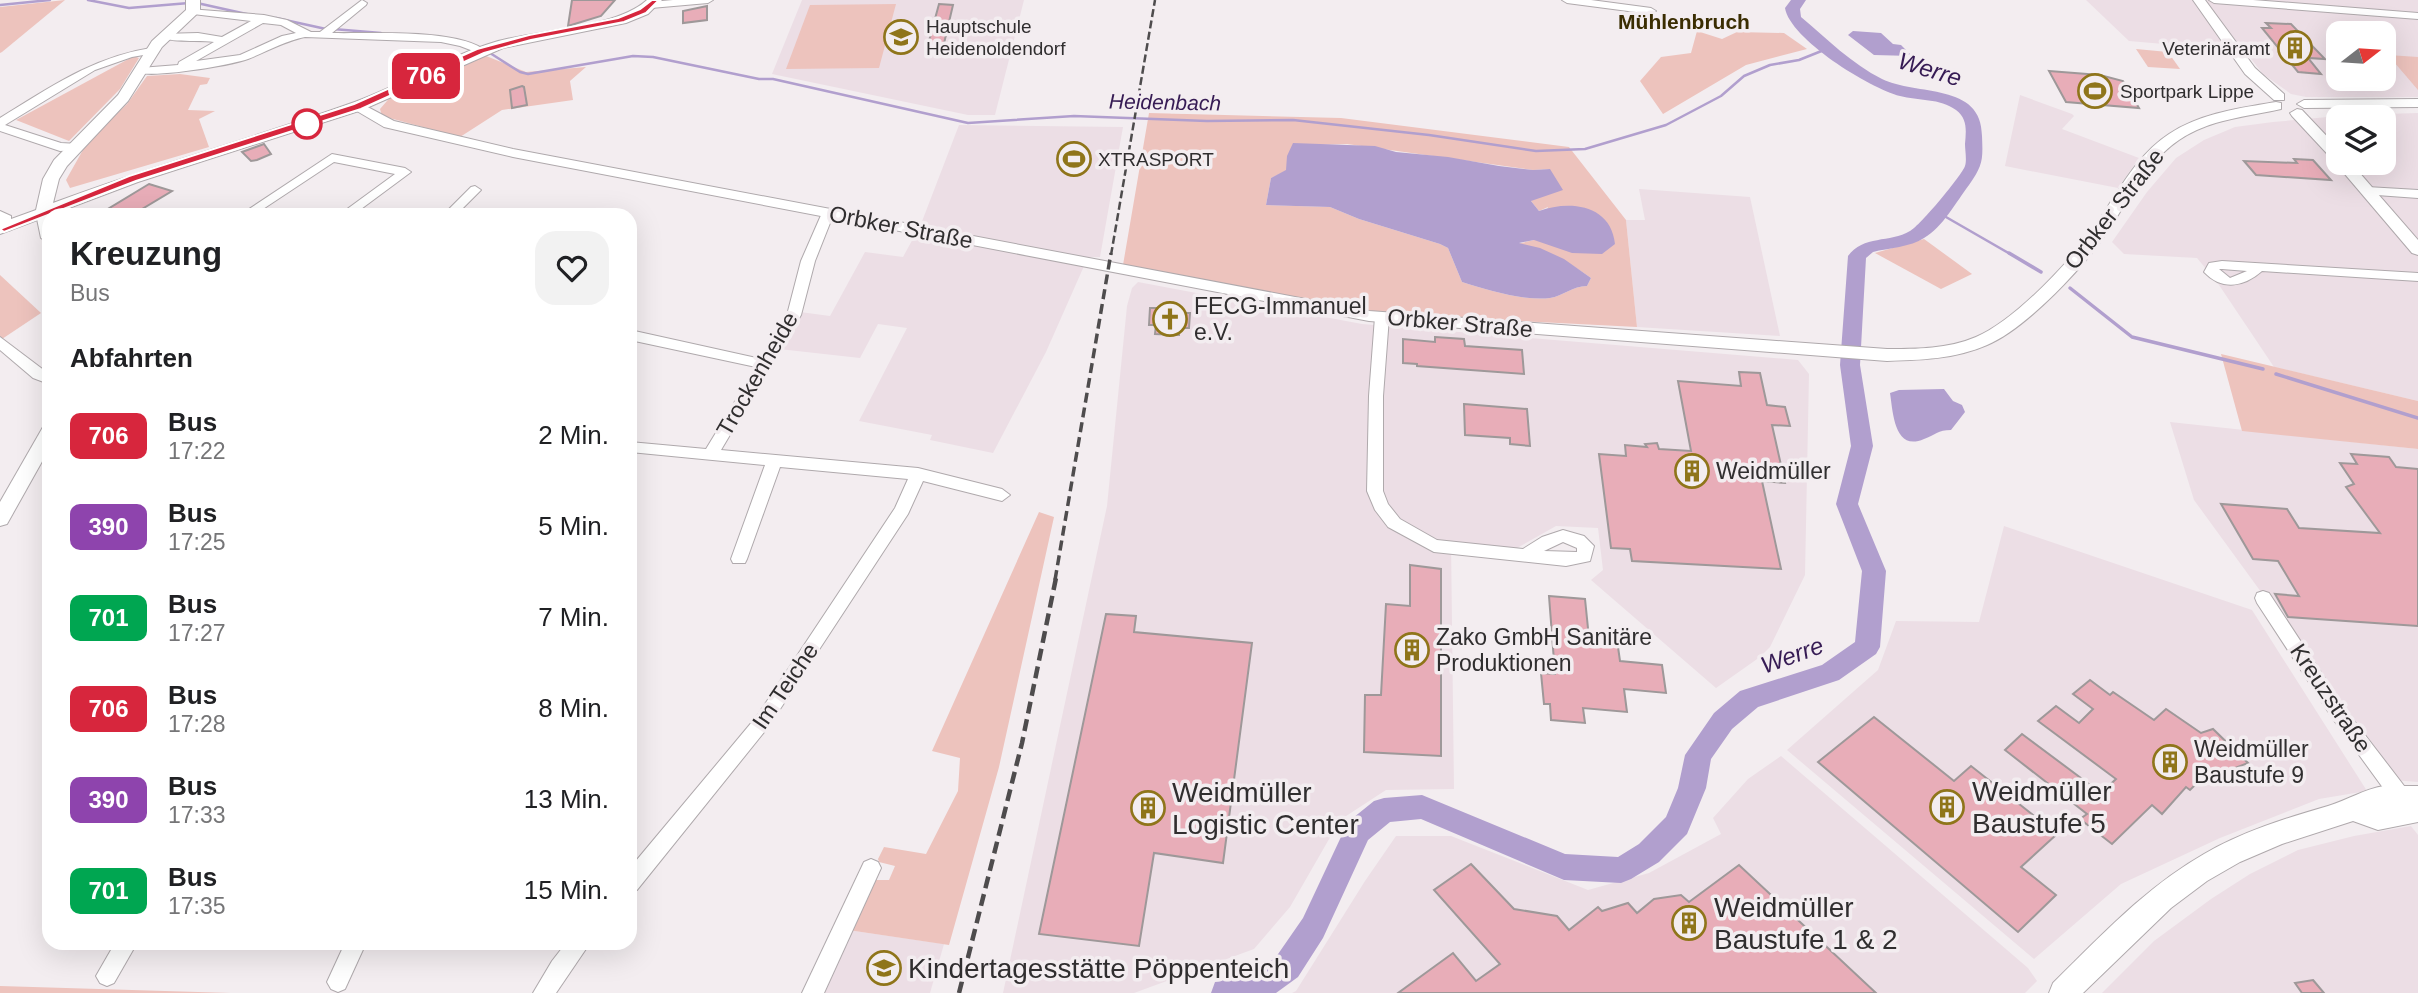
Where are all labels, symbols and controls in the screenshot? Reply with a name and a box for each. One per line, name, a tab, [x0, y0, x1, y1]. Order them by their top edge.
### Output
district label: Mühlenbruch	[1618, 10, 1750, 33]
place label: Hauptschule Heidenoldendorf	[926, 16, 1066, 59]
school or university icon: Hauptschule Heidenoldendorf	[882, 18, 920, 56]
north arrow	[2326, 21, 2396, 91]
map controls	[2326, 21, 2396, 175]
building icon: Veterinäramt	[2276, 29, 2314, 67]
place label: Veterinäramt	[2162, 38, 2271, 59]
water label: Werre	[1895, 47, 1965, 91]
line badge: 706	[386, 53, 466, 99]
text: 706	[406, 62, 446, 89]
sports icon: Sportpark Lippe	[2076, 72, 2114, 110]
place label: Sportpark Lippe	[2120, 81, 2254, 102]
water label: Heidenbach	[1109, 90, 1221, 114]
button: layers	[2326, 105, 2396, 175]
unlabelled marker	[292, 109, 322, 139]
sports icon: XTRASPORT	[1055, 140, 1093, 178]
street label: Orbker Straße	[2059, 144, 2169, 274]
place label: XTRASPORT	[1098, 149, 1214, 170]
street label: Orbker Straße	[827, 200, 975, 254]
button: heart	[535, 231, 609, 305]
text: Kreuzung	[70, 235, 222, 272]
text: Bus	[70, 280, 110, 306]
place label: FECG-Immanuel e.V.	[1194, 293, 1367, 345]
church icon: FECG-Immanuel e.V.	[1151, 300, 1189, 338]
street label: Orbker Straße	[1386, 304, 1534, 342]
street label: Trockenheide	[711, 308, 803, 440]
text: Abfahrten	[70, 343, 193, 373]
text: Bus	[168, 407, 217, 437]
text: 2 Min.	[538, 420, 609, 450]
text: 706	[88, 422, 129, 449]
text: 17:22	[168, 438, 226, 464]
building icon: Weidmüller	[1673, 452, 1711, 490]
place label: Weidmüller	[1716, 458, 1831, 484]
text: Bus	[168, 498, 217, 528]
text: 5 Min.	[538, 511, 609, 541]
text: 390	[88, 513, 129, 540]
text: 17:25	[168, 529, 226, 555]
text: Bus	[168, 589, 217, 619]
text: 7 Min.	[538, 602, 609, 632]
text: 701	[88, 604, 129, 631]
text: 17:27	[168, 620, 226, 646]
place label: Zako GmbH Sanitäre Produktionen	[1436, 624, 1652, 676]
building icon: Zako GmbH Sanitäre Produktionen	[1393, 631, 1431, 669]
water label: Werre	[1757, 631, 1827, 679]
street label: Im Teiche	[747, 638, 823, 734]
street label: Kreuzstraße	[2285, 639, 2377, 757]
text: Bus	[168, 680, 217, 710]
text: 8 Min.	[538, 693, 609, 723]
text: 706	[88, 695, 129, 722]
text: 17:28	[168, 711, 226, 737]
place label: Weidmüller Baustufe 9	[2194, 736, 2309, 788]
building icon: Weidmüller Baustufe 9	[2151, 743, 2189, 781]
text: Bus	[168, 771, 217, 801]
place label: Weidmüller Baustufe 5	[1972, 776, 2112, 839]
place label: Weidmüller Logistic Center	[1172, 777, 1359, 840]
text: 13 Min.	[524, 784, 609, 814]
text: 390	[88, 786, 129, 813]
building icon: Weidmüller Baustufe 5	[1928, 788, 1966, 826]
building icon: Weidmüller Logistic Center	[1129, 789, 1167, 827]
text: 17:33	[168, 802, 226, 828]
text: Bus	[168, 862, 217, 892]
text: 15 Min.	[524, 875, 609, 905]
text: 701	[88, 877, 129, 904]
place label: Weidmüller Baustufe 1 & 2	[1714, 892, 1898, 955]
text: 17:35	[168, 893, 226, 919]
building icon: Weidmüller Baustufe 1 & 2	[1670, 904, 1708, 942]
school or university icon: Kindertagesstätte Pöppenteich	[865, 949, 903, 987]
place label: Kindertagesstätte Pöppenteich	[908, 953, 1289, 984]

